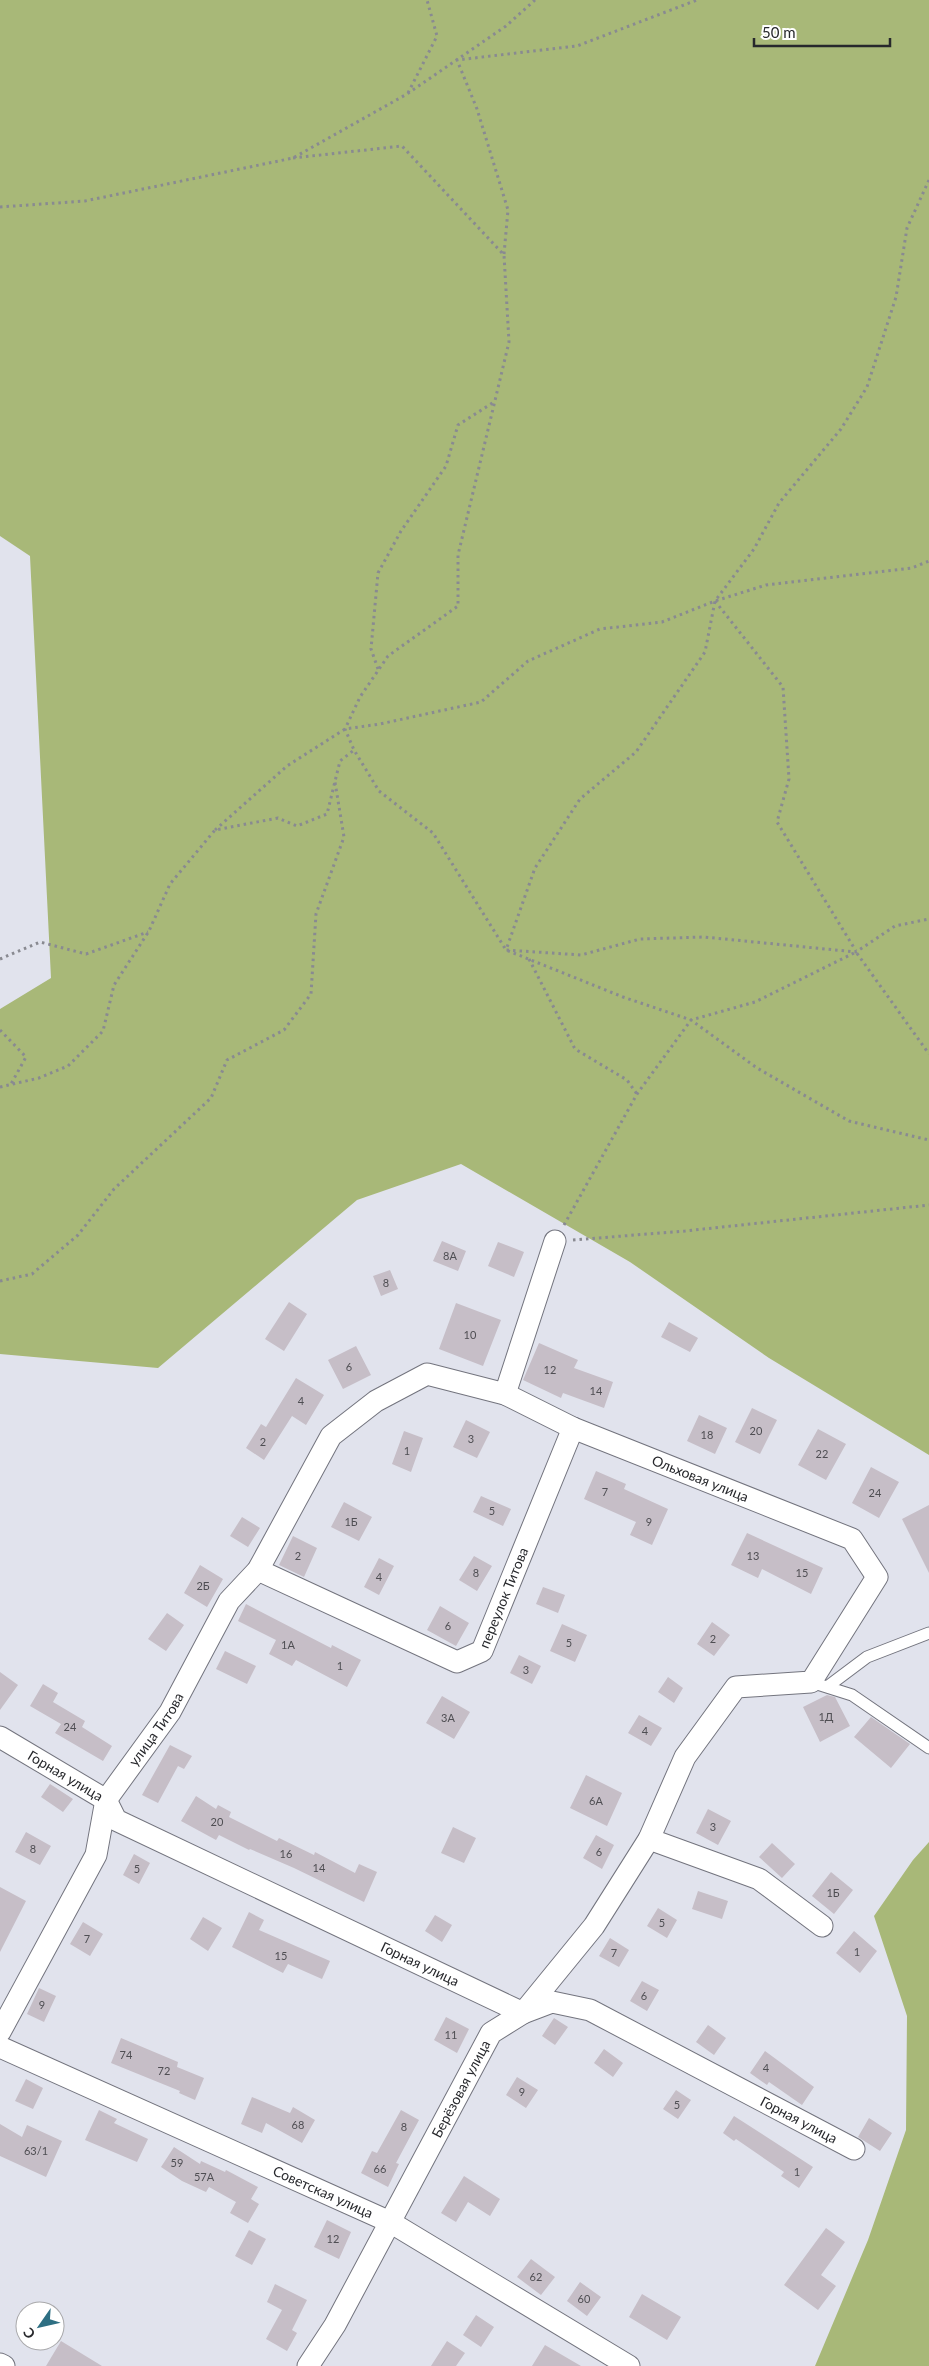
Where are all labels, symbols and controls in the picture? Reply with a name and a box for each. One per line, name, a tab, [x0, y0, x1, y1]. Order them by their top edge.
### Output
scale bar	[754, 15, 890, 47]
text: 50 m	[762, 23, 796, 41]
house number: 8А	[443, 1249, 457, 1262]
house number: 8	[383, 1276, 389, 1289]
house number: 10	[464, 1328, 477, 1341]
house number: 6	[346, 1360, 352, 1373]
house number: 12	[544, 1363, 556, 1376]
house number: 14	[590, 1384, 603, 1397]
house number: 4	[298, 1394, 305, 1407]
house number: 20	[750, 1424, 763, 1437]
house number: 18	[701, 1428, 713, 1441]
house number: 3	[468, 1432, 474, 1445]
house number: 2	[260, 1435, 266, 1448]
house number: 1	[404, 1444, 410, 1457]
house number: 22	[816, 1447, 828, 1460]
street label: Ольховая улица	[650, 1451, 751, 1505]
house number: 7	[602, 1485, 608, 1498]
house number: 24	[869, 1486, 882, 1499]
house number: 5	[489, 1504, 495, 1517]
house number: 1Б	[344, 1515, 358, 1528]
house number: 9	[646, 1515, 652, 1528]
street label: переулок Титова	[475, 1545, 531, 1651]
house number: 2	[295, 1549, 301, 1562]
house number: 13	[747, 1549, 759, 1562]
house number: 8	[473, 1566, 479, 1579]
house number: 15	[796, 1566, 808, 1579]
house number: 4	[376, 1570, 383, 1583]
house number: 2Б	[196, 1579, 210, 1592]
house number: 6	[445, 1619, 451, 1632]
house number: 2	[710, 1632, 716, 1645]
house number: 5	[566, 1636, 572, 1649]
house number: 1А	[281, 1638, 295, 1651]
house number: 1	[337, 1659, 343, 1672]
house number: 3	[523, 1663, 529, 1676]
street label: улица Титова	[125, 1690, 187, 1769]
house number: 1Д	[818, 1710, 834, 1723]
house number: 3А	[441, 1711, 455, 1724]
house number: 24	[64, 1720, 77, 1733]
house number: 4	[642, 1724, 649, 1737]
street label: Горная улица	[25, 1746, 106, 1804]
house number: 6А	[589, 1794, 603, 1807]
house number: 20	[211, 1815, 224, 1828]
house number: 3	[710, 1820, 716, 1833]
house number: 8	[30, 1842, 36, 1855]
house number: 6	[596, 1845, 602, 1858]
house number: 16	[280, 1847, 292, 1860]
house number: 14	[313, 1861, 326, 1874]
house number: 5	[134, 1862, 140, 1875]
house number: 1Б	[826, 1886, 840, 1899]
house number: 5	[659, 1916, 665, 1929]
house number: 7	[84, 1932, 90, 1945]
street label: Горная улица	[378, 1938, 462, 1989]
house number: 1	[854, 1945, 860, 1958]
house number: 7	[611, 1946, 617, 1959]
house number: 15	[275, 1949, 287, 1962]
house number: 6	[641, 1989, 647, 2002]
house number: 9	[39, 1998, 45, 2011]
house number: 11	[445, 2028, 457, 2041]
street label: Берёзовая улица	[428, 2037, 493, 2140]
house number: 74	[120, 2048, 133, 2061]
house number: 4	[763, 2061, 770, 2074]
house number: 72	[158, 2064, 170, 2077]
house number: 9	[519, 2085, 525, 2098]
street label: Горная улица	[758, 2092, 840, 2147]
house number: 5	[674, 2098, 680, 2111]
house number: 68	[292, 2118, 304, 2131]
house number: 8	[401, 2120, 407, 2133]
house number: 63/1	[24, 2144, 48, 2157]
house number: 59	[171, 2156, 183, 2169]
street label: Советская улица	[270, 2162, 376, 2221]
house number: 66	[374, 2162, 386, 2175]
house number: 1	[794, 2165, 800, 2178]
house number: 57А	[194, 2170, 215, 2183]
house number: 12	[327, 2232, 339, 2245]
house number: 62	[530, 2270, 542, 2283]
house number: 60	[578, 2292, 591, 2305]
north arrow	[15, 2301, 65, 2351]
text: С	[19, 2324, 38, 2342]

